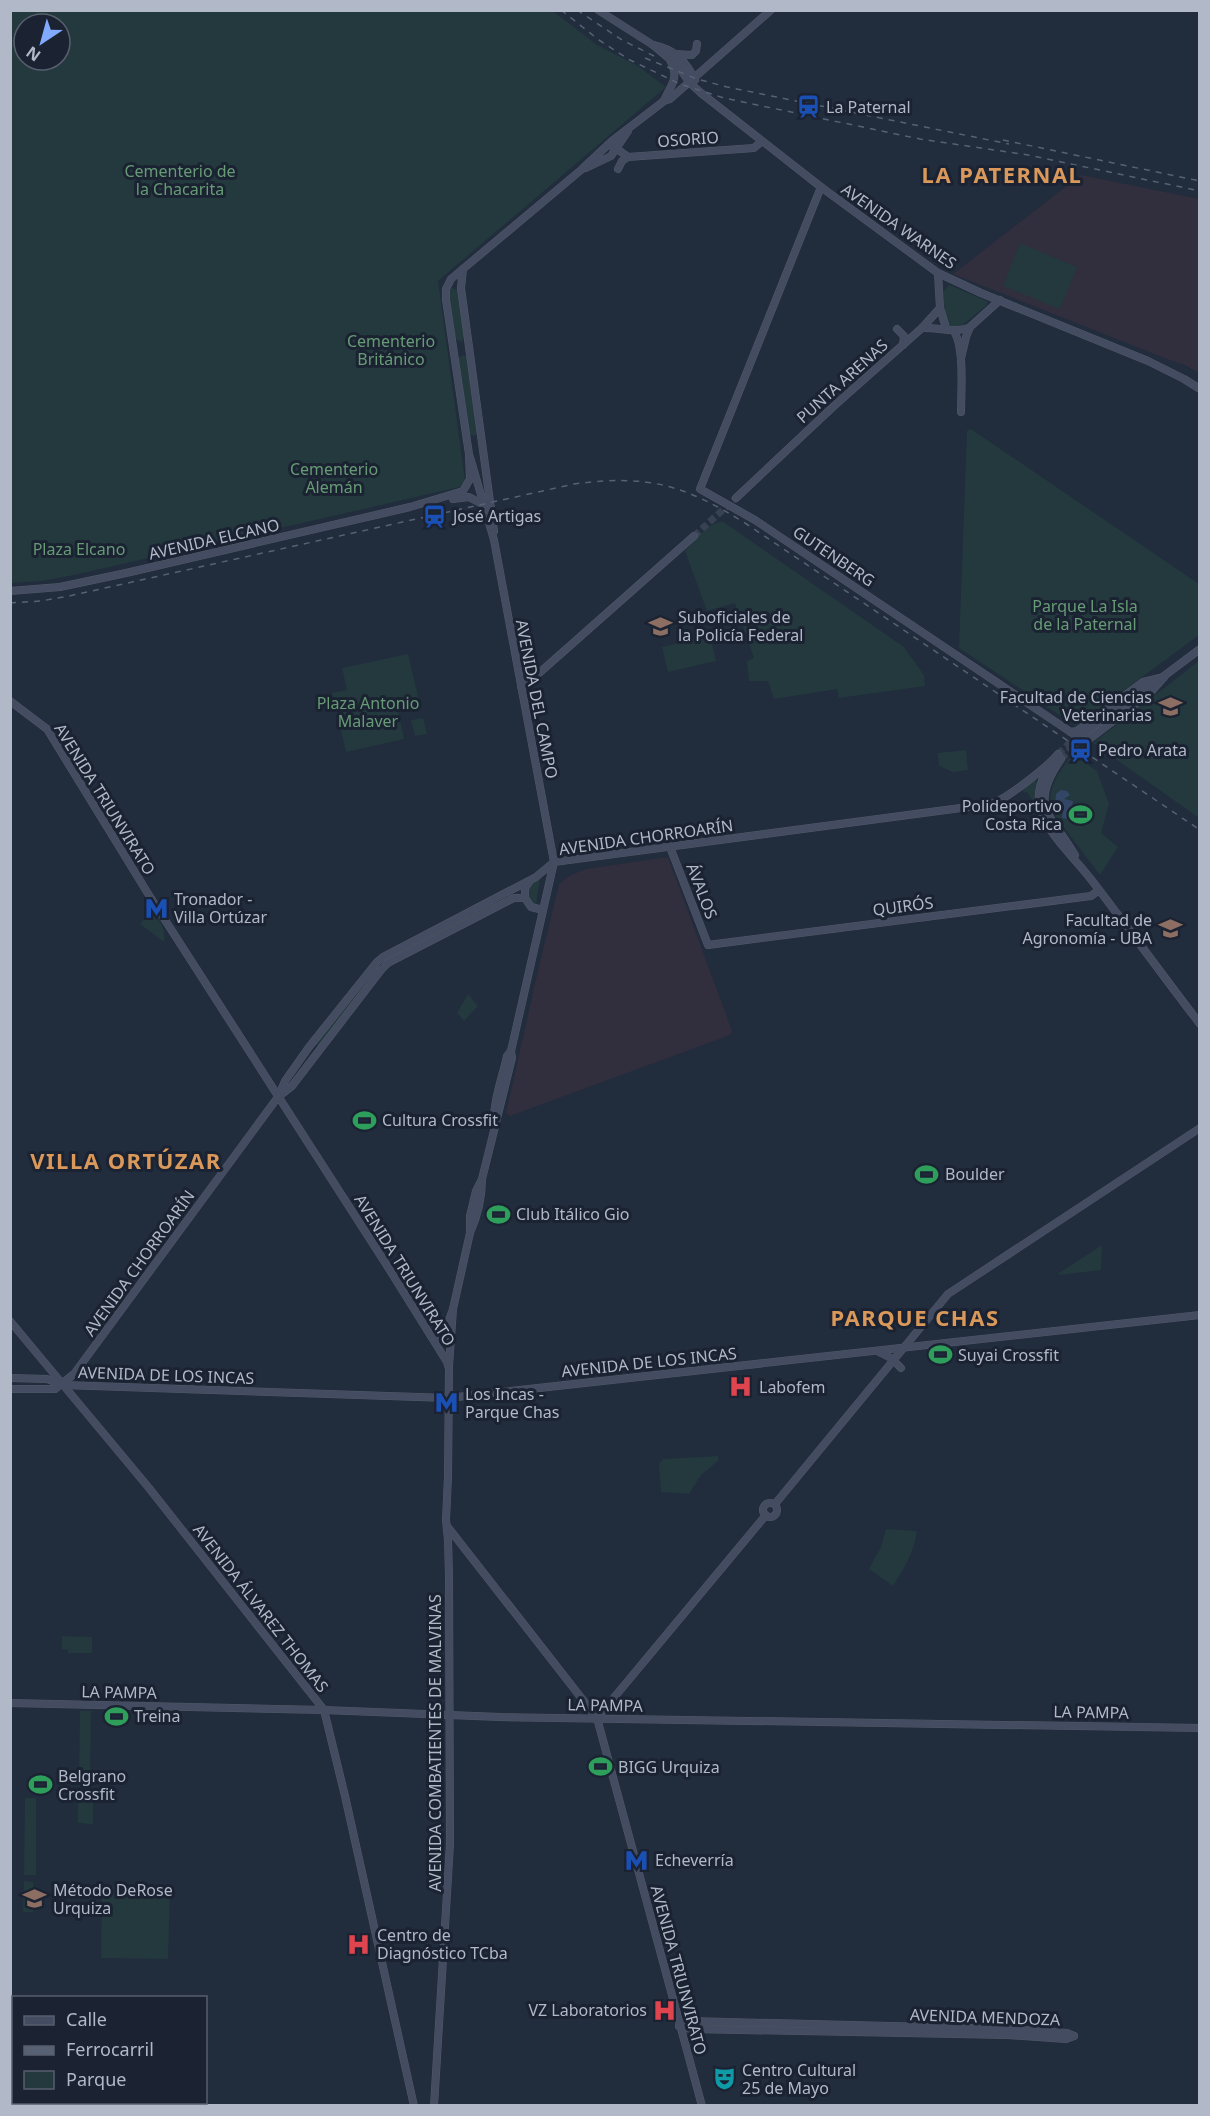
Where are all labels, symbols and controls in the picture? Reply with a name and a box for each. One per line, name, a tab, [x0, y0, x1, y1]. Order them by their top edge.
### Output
north arrow	[12, 12, 72, 72]
text: N	[21, 41, 45, 67]
station icon: La Paternal	[795, 94, 821, 120]
place label: La Paternal	[826, 96, 911, 118]
street label: OSORIO	[656, 126, 720, 152]
district label: LA PATERNAL	[922, 159, 1082, 189]
park label: Cementerio de la Chacarita	[124, 160, 236, 200]
street label: AVENIDA WARNES	[837, 178, 961, 274]
park label: Cementerio Británico	[347, 330, 435, 370]
street label: PUNTA ARENAS	[792, 334, 893, 428]
park label: Cementerio Alemán	[290, 458, 378, 498]
station icon: José Artigas	[422, 503, 448, 529]
place label: José Artigas	[451, 505, 541, 527]
street label: AVENIDA ELCANO	[147, 513, 281, 565]
street label: GUTENBERG	[789, 521, 879, 591]
park label: Plaza Elcano	[33, 538, 125, 560]
park label: Parque La Isla de la Paternal	[1032, 595, 1138, 635]
place label: Suboficiales de la Policía Federal	[678, 606, 803, 646]
school or university icon: Suboficiales de la Policía Federal	[647, 613, 673, 639]
street label: AVENIDA DEL CAMPO	[511, 618, 563, 780]
place label: Facultad de Ciencias Veterinarias	[1000, 686, 1152, 726]
park label: Plaza Antonio Malaver	[317, 692, 419, 732]
school or university icon: Facultad de Ciencias Veterinarias	[1157, 693, 1183, 719]
street label: AVENIDA TRIUNVIRATO	[49, 719, 161, 879]
station icon: Pedro Arata	[1067, 737, 1093, 763]
place label: Pedro Arata	[1098, 739, 1187, 761]
place label: Polideportivo Costa Rica	[962, 795, 1062, 835]
sports icon: Polideportivo Costa Rica	[1067, 802, 1093, 828]
street label: AVENIDA CHORROARÍN	[557, 814, 735, 860]
street label: ÁVALOS	[681, 860, 723, 922]
place label: Tronador - Villa Ortúzar	[174, 888, 267, 928]
street label: QUIRÓS	[871, 891, 935, 921]
metro station icon: Tronador - Villa Ortúzar	[143, 895, 169, 921]
place label: Facultad de Agronomía - UBA	[1023, 909, 1153, 949]
school or university icon: Facultad de Agronomía - UBA	[1157, 916, 1183, 942]
sports icon: Cultura Crossfit	[351, 1107, 377, 1133]
place label: Cultura Crossfit	[382, 1109, 498, 1131]
district label: VILLA ORTÚZAR	[30, 1145, 222, 1175]
sports icon: Boulder	[914, 1161, 940, 1187]
place label: Boulder	[945, 1163, 1005, 1185]
street label: AVENIDA CHORROARÍN	[78, 1185, 200, 1341]
street label: AVENIDA TRIUNVIRATO	[349, 1190, 461, 1350]
sports icon: Club Itálico Gio	[485, 1201, 511, 1227]
place label: Club Itálico Gio	[516, 1203, 630, 1225]
district label: PARQUE CHAS	[830, 1302, 1000, 1332]
street label: AVENIDA DE LOS INCAS	[560, 1342, 738, 1382]
sports icon: Suyai Crossfit	[927, 1342, 953, 1368]
place label: Suyai Crossfit	[958, 1344, 1059, 1366]
street label: AVENIDA DE LOS INCAS	[77, 1361, 255, 1389]
hospital icon: Labofem	[728, 1374, 754, 1400]
place label: Labofem	[759, 1376, 825, 1398]
place label: Los Incas - Parque Chas	[465, 1383, 560, 1423]
metro station icon: Los Incas - Parque Chas	[434, 1390, 460, 1416]
street label: AVENIDA ÁLVAREZ THOMAS	[188, 1519, 334, 1697]
street label: AVENIDA COMBATIENTES DE MALVINAS	[424, 1594, 446, 1892]
street label: LA PAMPA	[81, 1680, 158, 1704]
street label: LA PAMPA	[567, 1693, 644, 1717]
street label: LA PAMPA	[1053, 1700, 1130, 1724]
sports icon: Treina	[103, 1703, 129, 1729]
place label: Treina	[134, 1705, 180, 1727]
sports icon: BIGG Urquiza	[587, 1754, 613, 1780]
place label: BIGG Urquiza	[618, 1756, 720, 1778]
place label: Belgrano Crossfit	[58, 1765, 126, 1805]
sports icon: Belgrano Crossfit	[27, 1772, 53, 1798]
metro station icon: Echeverría	[624, 1847, 650, 1873]
place label: Echeverría	[655, 1849, 734, 1871]
place label: Método DeRose Urquiza	[53, 1879, 173, 1919]
street label: AVENIDA TRIUNVIRATO	[646, 1883, 712, 2057]
school or university icon: Método DeRose Urquiza	[22, 1886, 48, 1912]
place label: Centro de Diagnóstico TCba	[377, 1924, 508, 1964]
hospital icon: Centro de Diagnóstico TCba	[346, 1931, 372, 1957]
legend	[12, 1996, 207, 2104]
hospital icon: VZ Laboratorios	[652, 1997, 678, 2023]
place label: VZ Laboratorios	[528, 1999, 647, 2021]
street label: AVENIDA MENDOZA	[909, 2003, 1061, 2031]
text: Calle	[66, 2007, 107, 2031]
text: Ferrocarril	[66, 2037, 154, 2061]
place label: Centro Cultural 25 de Mayo	[742, 2059, 856, 2099]
theatre icon: Centro Cultural 25 de Mayo	[711, 2066, 737, 2092]
text: Parque	[66, 2067, 126, 2091]

